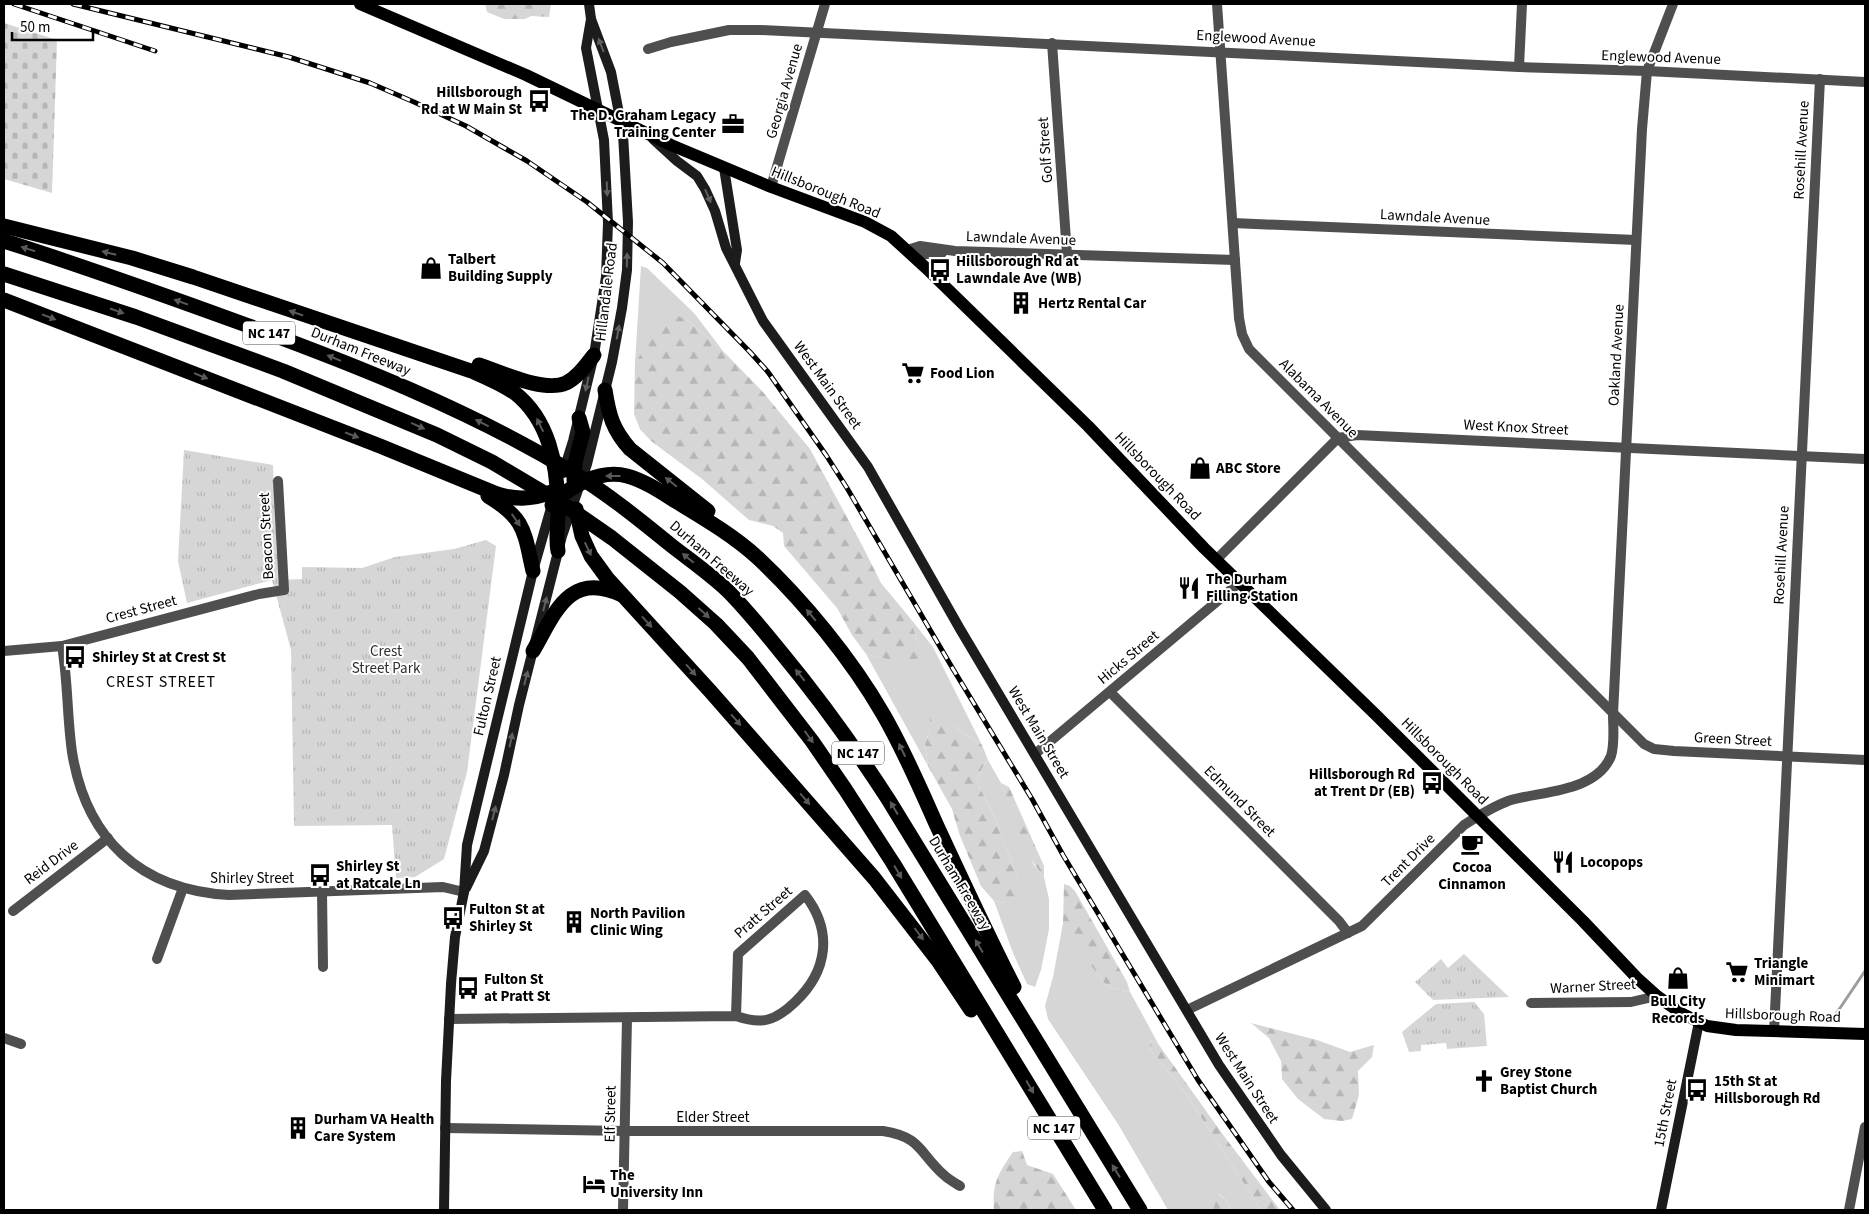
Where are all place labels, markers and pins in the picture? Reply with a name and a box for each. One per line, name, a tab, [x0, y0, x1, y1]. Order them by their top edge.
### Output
place label: Hillsborough Rd at W Main St	[421, 82, 522, 120]
bus stop icon: Hillsborough Rd at W Main St	[526, 88, 552, 114]
place label: The D. Graham Legacy Training Center	[570, 105, 716, 143]
office icon: The D. Graham Legacy Training Center	[720, 111, 746, 137]
place label: Talbert Building Supply	[448, 249, 553, 287]
place label: Hillsborough Rd at Lawndale Ave (WB)	[956, 251, 1082, 289]
shop icon: Talbert Building Supply	[418, 255, 444, 281]
bus stop icon: Hillsborough Rd at Lawndale Ave (WB)	[927, 257, 953, 283]
building icon: Hertz Rental Car	[1008, 290, 1034, 316]
place label: Hertz Rental Car	[1038, 293, 1146, 314]
supermarket icon: Food Lion	[900, 360, 926, 386]
place label: Food Lion	[930, 363, 995, 384]
shop icon: ABC Store	[1187, 455, 1213, 481]
place label: ABC Store	[1215, 458, 1281, 479]
place label: The Durham Filling Station	[1206, 569, 1298, 607]
restaurant icon: The Durham Filling Station	[1176, 575, 1202, 601]
bus stop icon: Shirley St at Crest St	[62, 644, 88, 670]
place label: Shirley St at Crest St	[92, 647, 226, 668]
place label: Hillsborough Rd at Trent Dr (EB)	[1309, 764, 1415, 802]
bus stop icon: Hillsborough Rd at Trent Dr (EB)	[1419, 770, 1445, 796]
cafe icon: Cocoa Cinnamon	[1459, 831, 1485, 857]
restaurant icon: Locopops	[1550, 849, 1576, 875]
place label: Locopops	[1580, 852, 1643, 873]
place label: Shirley St at Ratcale Ln	[336, 856, 421, 894]
place label: Cocoa Cinnamon	[1438, 857, 1506, 895]
bus stop icon: Shirley St at Ratcale Ln	[307, 862, 333, 888]
place label: Fulton St at Shirley St	[469, 899, 545, 937]
place label: North Pavilion Clinic Wing	[590, 903, 685, 941]
bus stop icon: Fulton St at Shirley St	[440, 905, 466, 931]
building icon: North Pavilion Clinic Wing	[561, 909, 587, 935]
place label: Triangle Minimart	[1754, 953, 1815, 991]
supermarket icon: Triangle Minimart	[1724, 959, 1750, 985]
shop icon: Bull City Records	[1665, 965, 1691, 991]
place label: Fulton St at Pratt St	[484, 969, 551, 1007]
bus stop icon: Fulton St at Pratt St	[455, 975, 481, 1001]
place label: Bull City Records	[1650, 991, 1706, 1029]
place label: Grey Stone Baptist Church	[1500, 1062, 1597, 1100]
church icon: Grey Stone Baptist Church	[1471, 1068, 1497, 1094]
place label: 15th St at Hillsborough Rd	[1714, 1071, 1820, 1109]
bus stop icon: 15th St at Hillsborough Rd	[1684, 1077, 1710, 1103]
place label: Durham VA Health Care System	[314, 1109, 434, 1147]
building icon: Durham VA Health Care System	[285, 1115, 311, 1141]
place label: The University Inn	[610, 1165, 703, 1203]
hotel icon: The University Inn	[581, 1171, 607, 1197]

